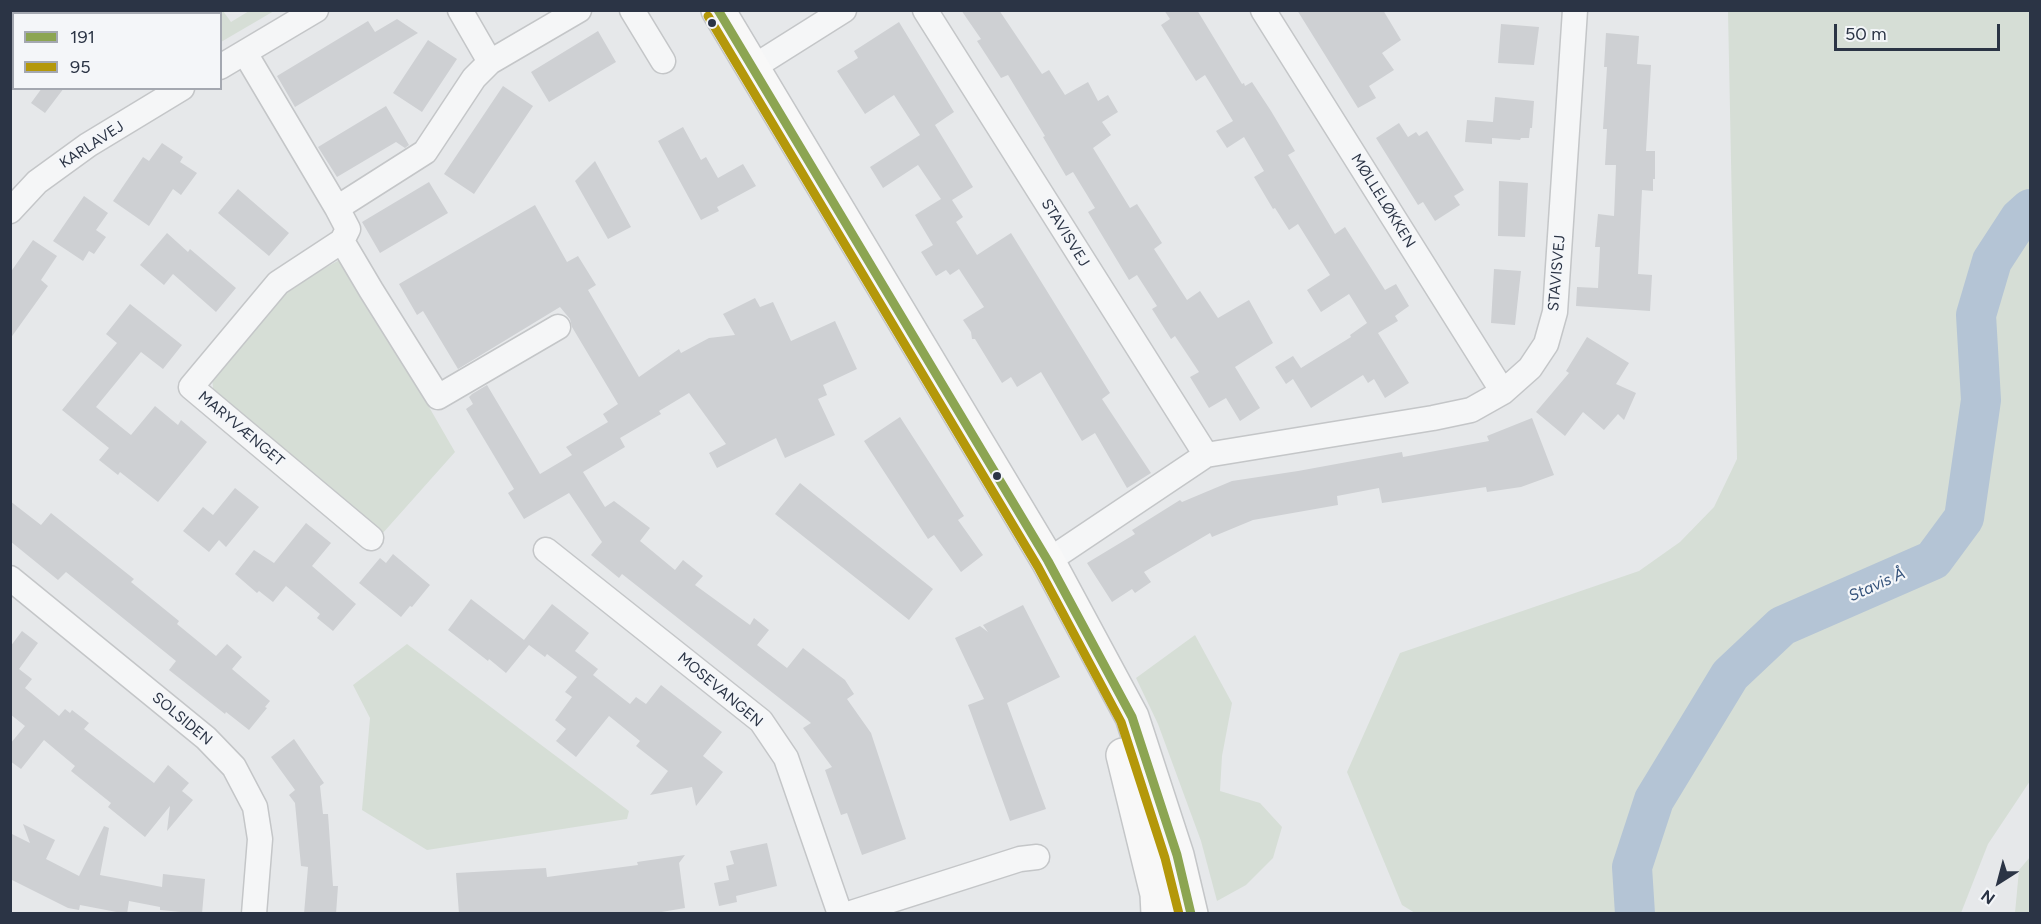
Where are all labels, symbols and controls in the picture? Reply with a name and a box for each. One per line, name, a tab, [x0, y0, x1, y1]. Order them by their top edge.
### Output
legend	[12, 12, 222, 90]
scale bar	[1837, 12, 2004, 50]
unlabelled marker	[706, 17, 718, 29]
text: 50 m	[1845, 23, 1887, 45]
text: 191	[70, 26, 95, 48]
text: 95	[70, 56, 91, 78]
street label: KARLAVEJ	[56, 118, 128, 172]
street label: MØLLELØKKEN	[1347, 151, 1419, 251]
street label: STAVISVEJ	[1037, 196, 1093, 270]
street label: STAVISVEJ	[1545, 234, 1569, 312]
street label: MARYVÆNGET	[194, 388, 288, 470]
unlabelled marker	[991, 470, 1003, 482]
water label: Stavis Å	[1846, 564, 1908, 606]
street label: MOSEVANGEN	[674, 649, 766, 731]
street label: SOLSIDEN	[148, 689, 216, 749]
north arrow	[1969, 852, 2029, 912]
text: N	[1978, 886, 1999, 908]

